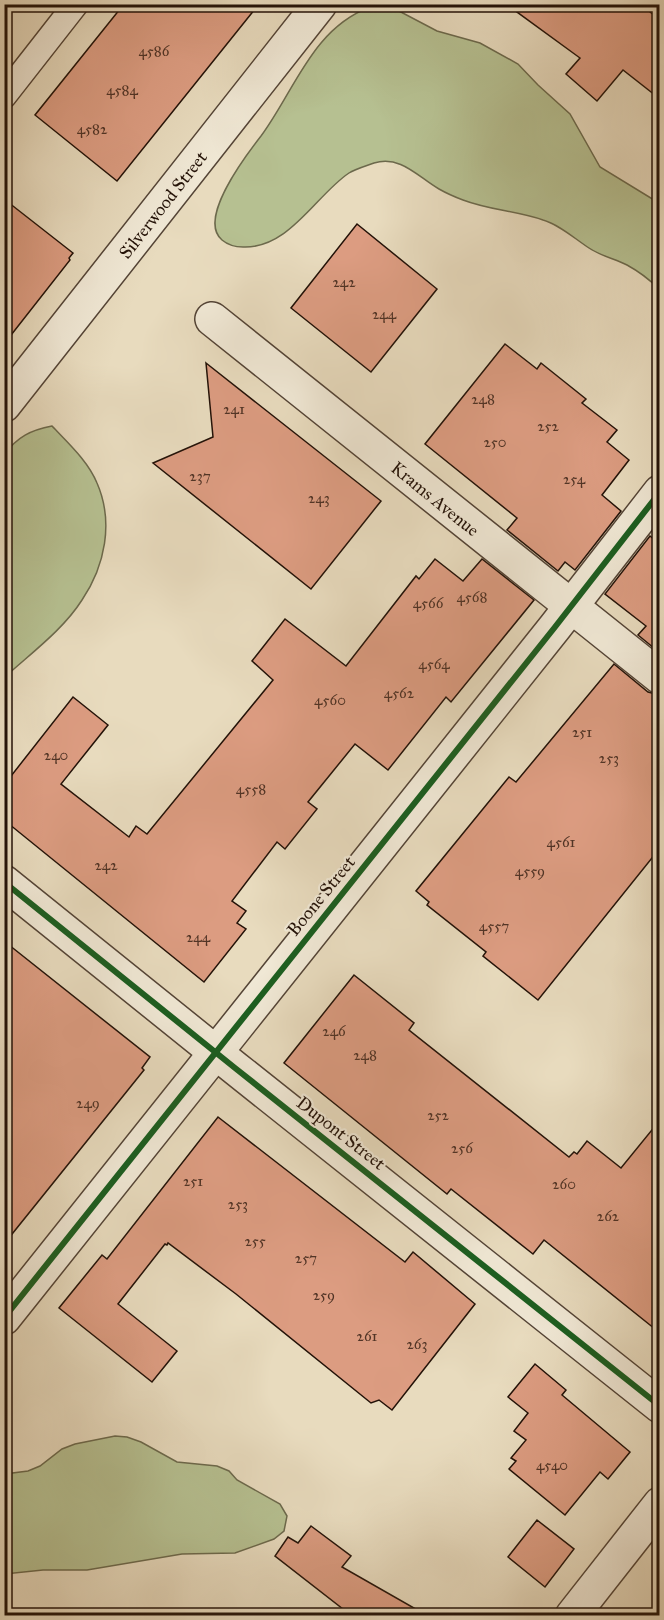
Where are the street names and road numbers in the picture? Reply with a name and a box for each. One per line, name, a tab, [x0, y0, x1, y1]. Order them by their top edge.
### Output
street label: Silverwood Street	[114, 146, 212, 263]
street label: Krams Avenue	[387, 457, 483, 541]
street label: Boone Street	[282, 851, 360, 940]
street label: Dupont Street	[292, 1092, 390, 1175]

